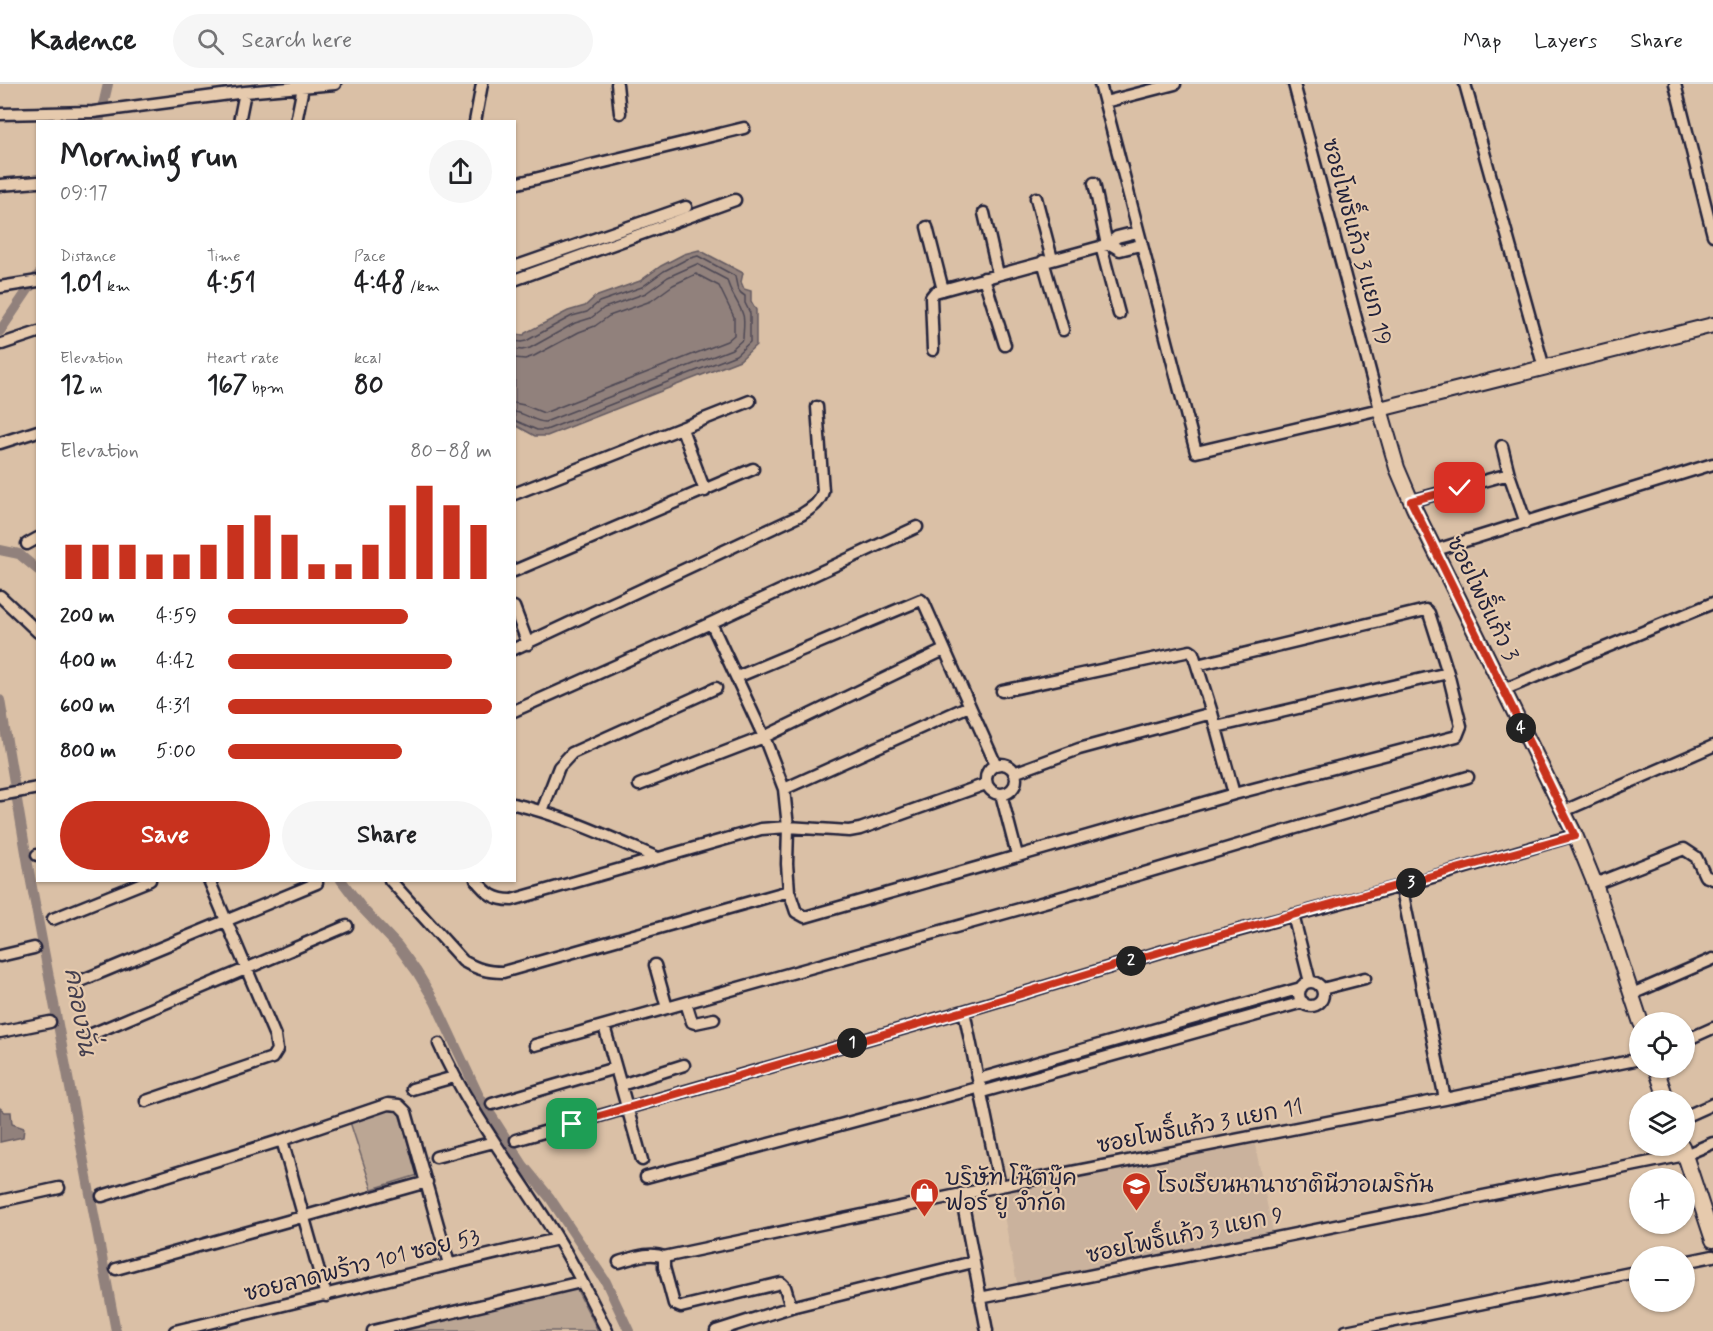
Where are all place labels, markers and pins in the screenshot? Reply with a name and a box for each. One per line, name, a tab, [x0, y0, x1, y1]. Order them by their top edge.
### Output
pin	[1434, 462, 1485, 513]
pin: 4	[1506, 713, 1536, 743]
pin: 3	[1396, 868, 1426, 898]
pin: 2	[1116, 946, 1146, 976]
pin: 1	[837, 1028, 867, 1058]
pin	[546, 1098, 597, 1149]
place label: บริษัท โน๊ตบุ๊ค ฟอร์ ยู จำกัด	[945, 1163, 1077, 1219]
school or university icon: โรงเรียนนานาชาตินีวาอเมริกัน	[1120, 1170, 1152, 1212]
place label: โรงเรียนนานาชาตินีวาอเมริกัน	[1157, 1170, 1434, 1200]
shop icon: บริษัท โน๊ตบุ๊ค ฟอร์ ยู จำกัด	[908, 1176, 940, 1218]

